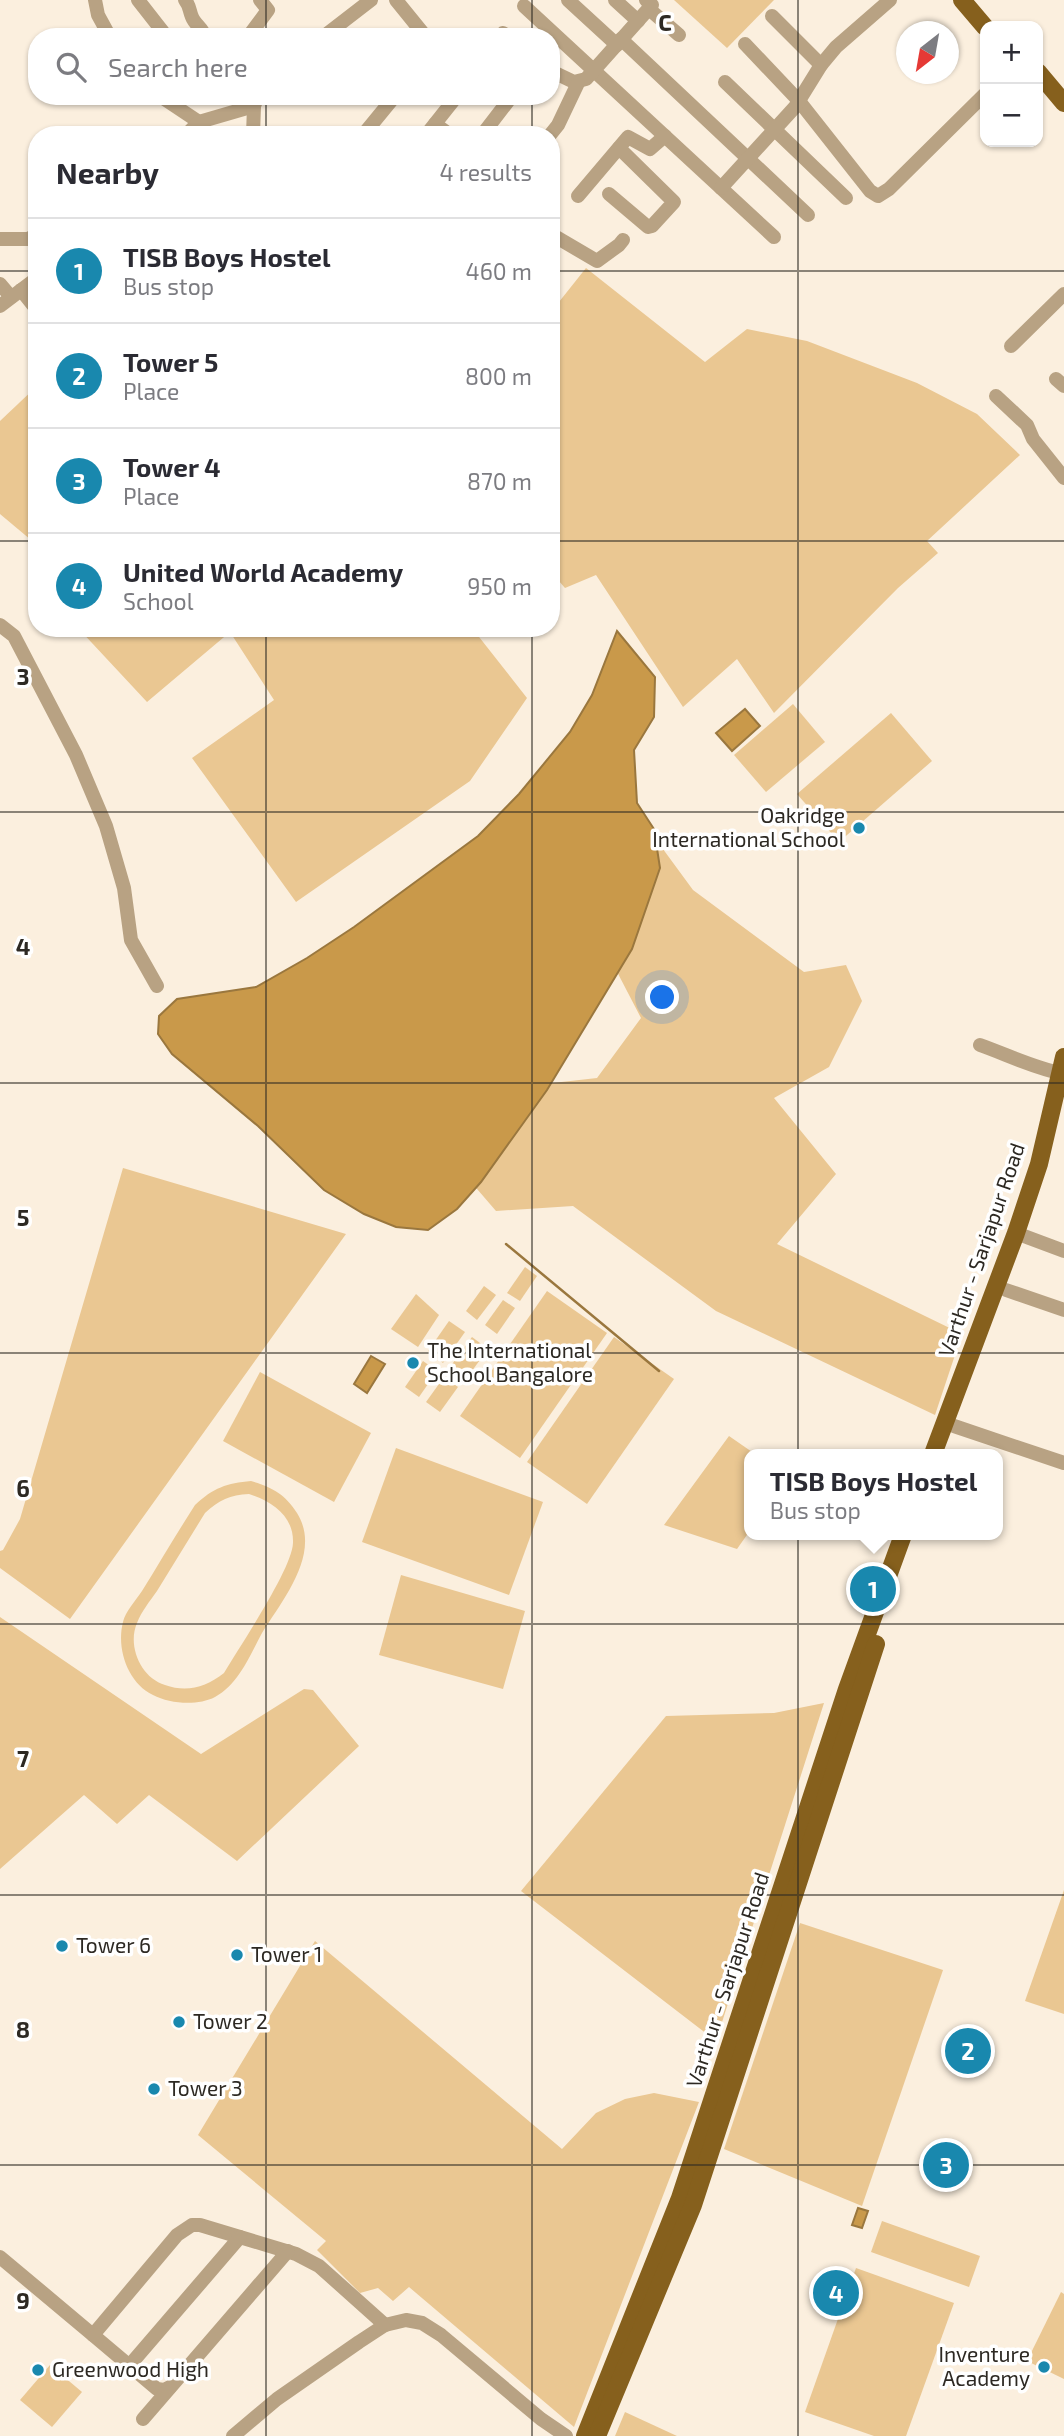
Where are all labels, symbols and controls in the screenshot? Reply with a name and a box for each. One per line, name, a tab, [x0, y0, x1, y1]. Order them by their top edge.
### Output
text: C	[658, 8, 672, 36]
north arrow	[896, 21, 959, 84]
map controls	[980, 21, 1043, 147]
button: +	[980, 21, 1043, 84]
search box	[28, 28, 560, 105]
icon: search	[52, 48, 90, 86]
text: Search here	[108, 51, 248, 82]
button: −	[980, 84, 1043, 147]
text: Nearby	[56, 154, 159, 190]
text: 4 results	[440, 158, 532, 186]
text: TISB Boys Hostel	[123, 241, 331, 272]
text: 1	[74, 257, 84, 285]
text: 460 m	[466, 257, 532, 285]
text: Bus stop	[123, 272, 214, 300]
text: Tower 5	[123, 346, 218, 377]
text: 2	[72, 362, 86, 390]
text: 800 m	[465, 362, 532, 390]
text: Place	[123, 377, 179, 405]
text: Tower 4	[123, 451, 221, 482]
text: 3	[72, 467, 86, 495]
text: 870 m	[467, 467, 532, 495]
text: Place	[123, 482, 179, 510]
text: United World Academy	[123, 556, 403, 587]
text: 4	[72, 572, 86, 600]
text: 950 m	[467, 572, 532, 600]
text: School	[123, 587, 193, 615]
text: 3	[16, 662, 30, 690]
place label: Oakridge International School	[652, 802, 846, 851]
marker: Oakridge International School	[851, 820, 867, 836]
text: 4	[16, 932, 30, 960]
your location	[645, 980, 679, 1014]
street label: Varthur - Sarjapur Road	[932, 1139, 1030, 1360]
text: 5	[17, 1203, 29, 1231]
place label: The International School Bangalore	[427, 1337, 593, 1386]
marker: The International School Bangalore	[405, 1355, 421, 1371]
popup	[744, 1449, 1003, 1540]
text: TISB Boys Hostel	[770, 1465, 977, 1496]
text: 6	[16, 1474, 30, 1502]
text: Bus stop	[770, 1496, 861, 1524]
pin: 1	[850, 1563, 896, 1615]
text: 7	[17, 1744, 29, 1772]
street label: Varthur - Sarjapur Road	[680, 1869, 774, 2091]
place label: Tower 6	[76, 1932, 151, 1957]
marker: Tower 6	[54, 1938, 70, 1954]
place label: Tower 1	[251, 1941, 322, 1966]
marker: Tower 1	[229, 1947, 245, 1963]
place label: Tower 2	[193, 2008, 268, 2033]
marker: Tower 2	[171, 2014, 187, 2030]
text: 8	[16, 2015, 30, 2043]
pin: 2	[945, 2025, 991, 2077]
place label: Tower 3	[168, 2075, 243, 2100]
marker: Tower 3	[146, 2081, 162, 2097]
pin: 3	[923, 2139, 969, 2191]
pin: 4	[813, 2267, 859, 2319]
text: 9	[16, 2286, 30, 2314]
place label: Inventure Academy	[938, 2341, 1030, 2390]
place label: Greenwood High	[52, 2356, 209, 2381]
marker: Inventure Academy	[1036, 2359, 1052, 2375]
marker: Greenwood High	[30, 2362, 46, 2378]

